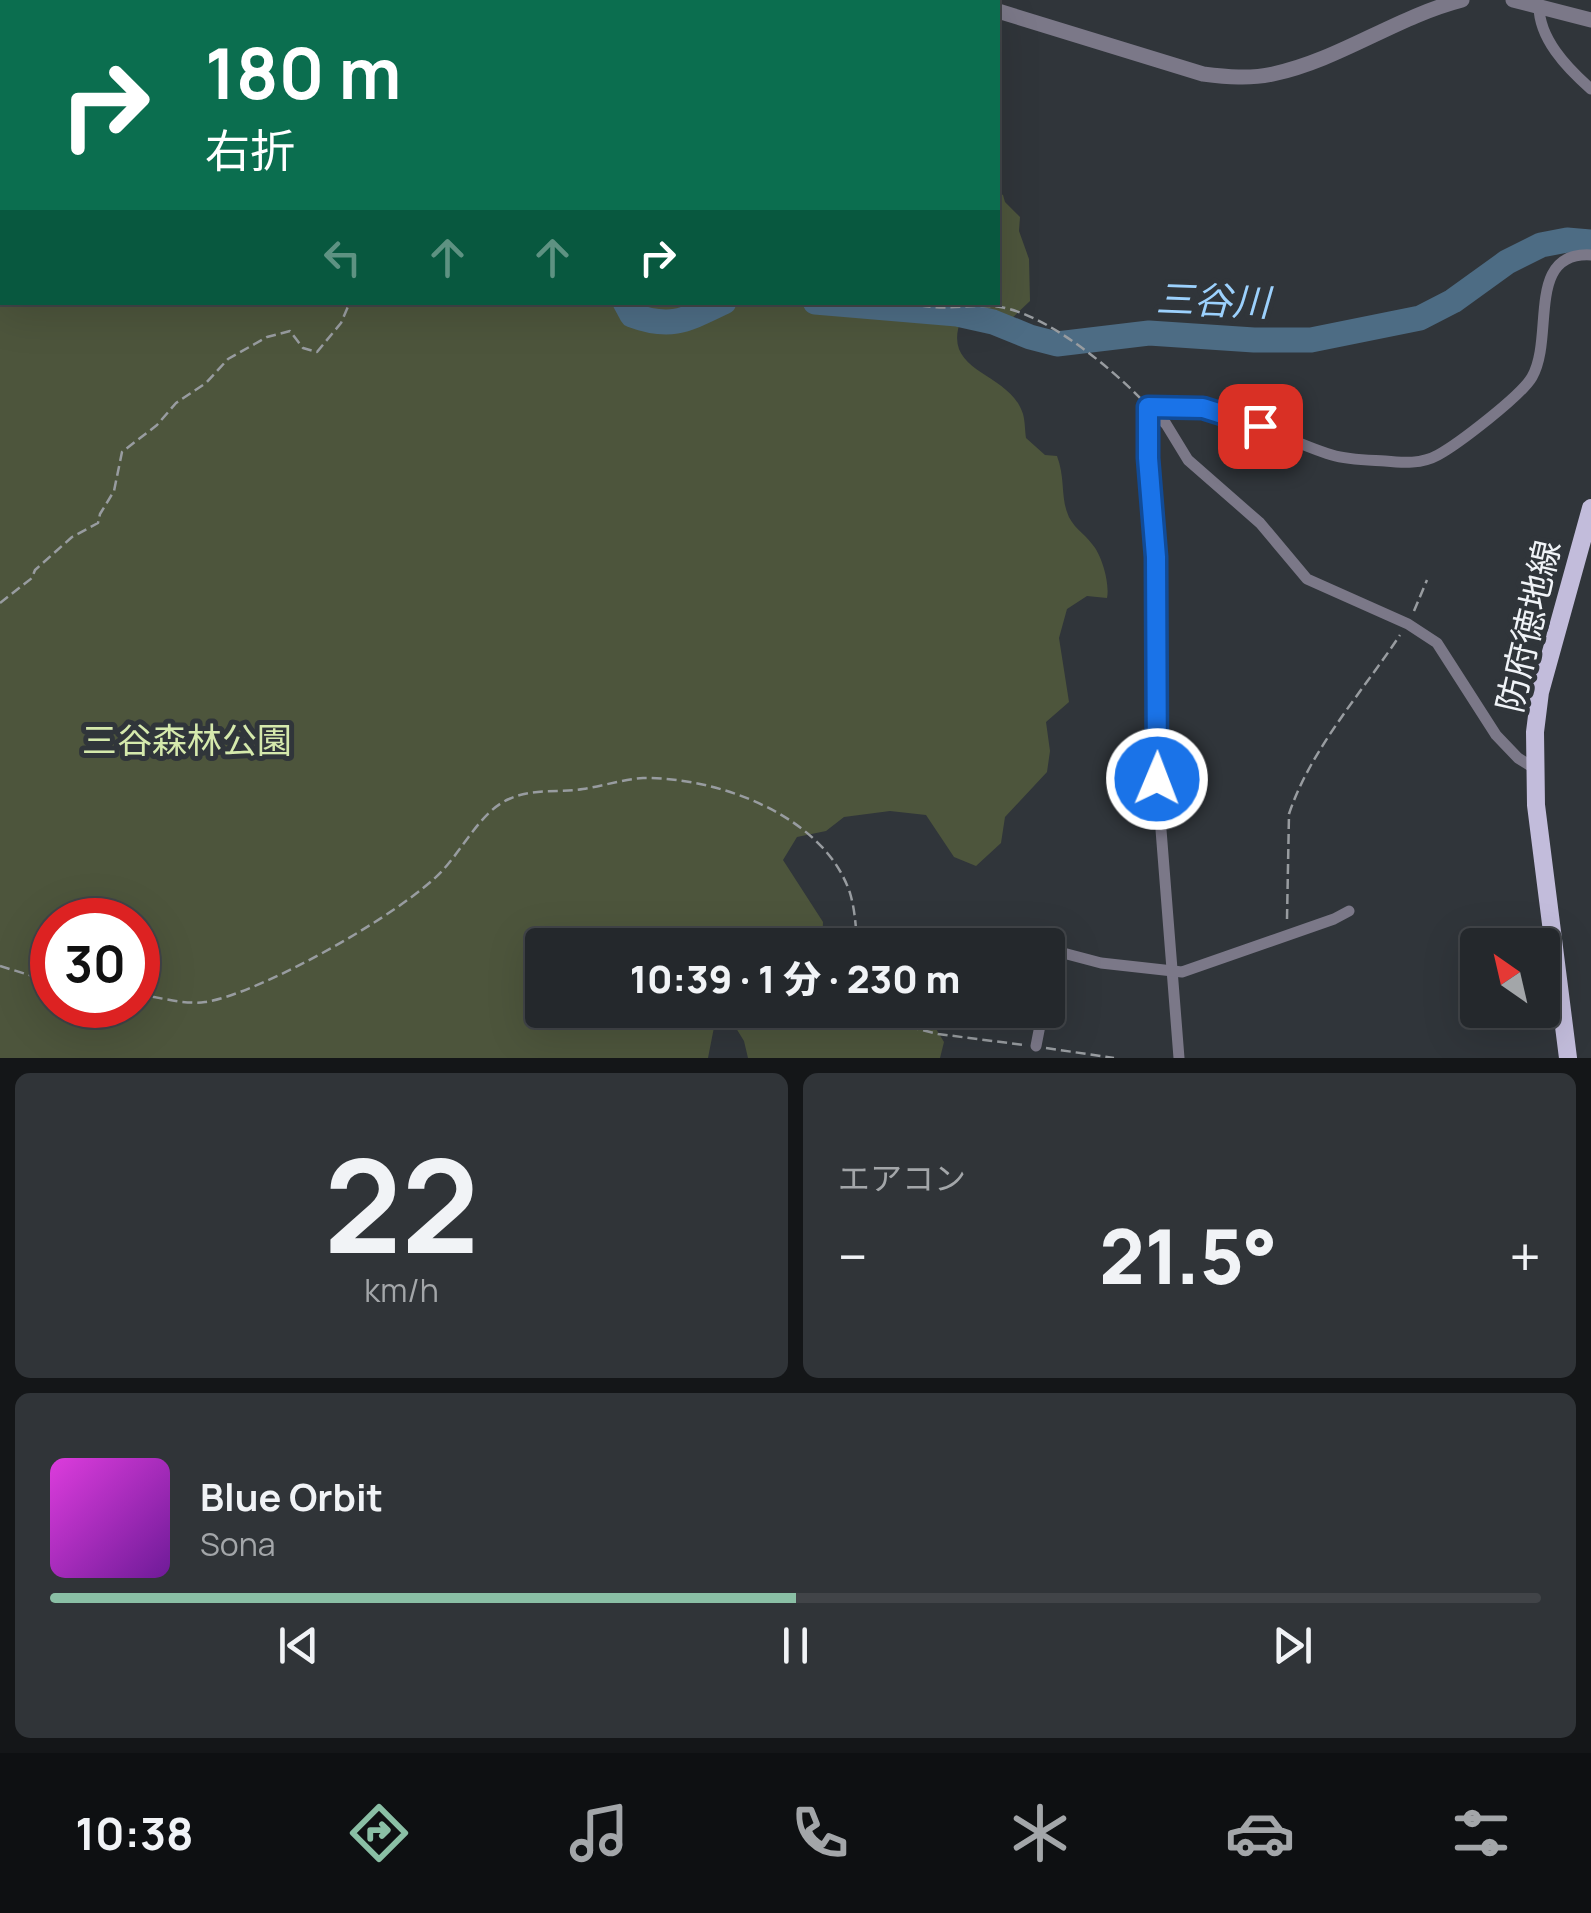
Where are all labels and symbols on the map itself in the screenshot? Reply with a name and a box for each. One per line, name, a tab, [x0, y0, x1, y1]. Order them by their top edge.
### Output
water label: 三谷川	[1155, 271, 1275, 327]
pin	[1218, 384, 1303, 469]
street label: 防府徳地線	[1485, 535, 1571, 717]
park label: 三谷森林公園	[82, 716, 292, 764]
position arrow	[1105, 727, 1209, 831]
speed limit sign: 30	[30, 898, 160, 1028]
north arrow	[1460, 928, 1560, 1028]

